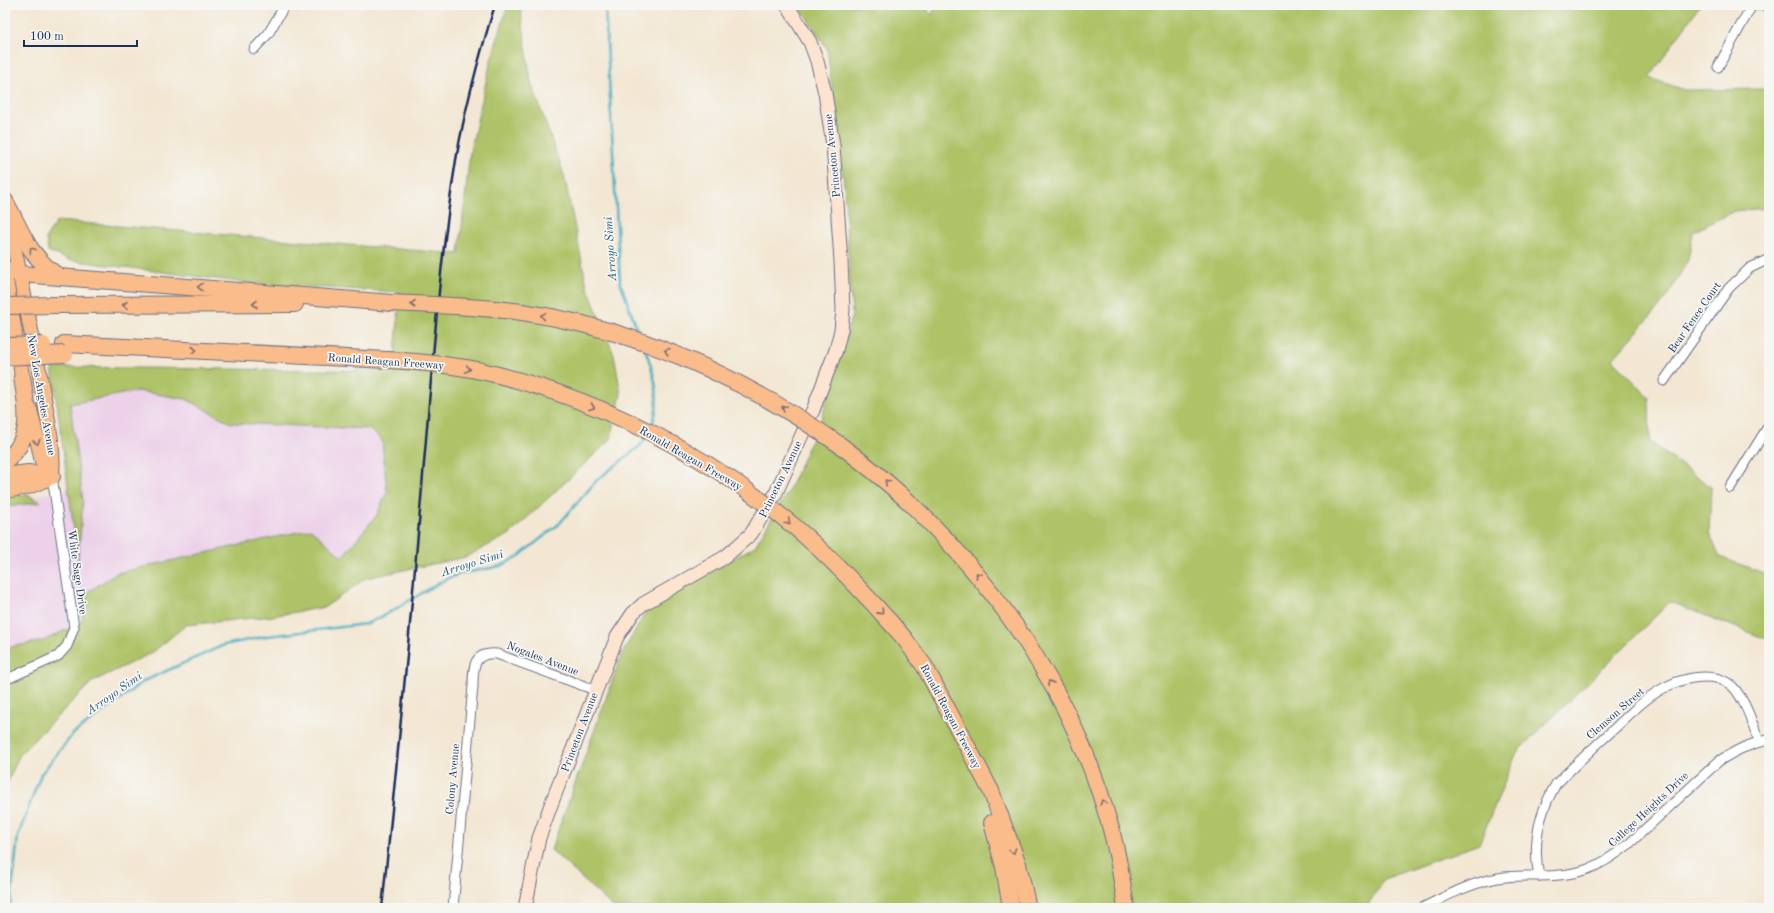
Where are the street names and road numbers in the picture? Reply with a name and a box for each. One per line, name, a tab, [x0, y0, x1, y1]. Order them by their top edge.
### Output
street label: Princeton Avenue	[824, 113, 843, 198]
street label: Bear Fence Court	[1667, 280, 1724, 355]
street label: New Los Angeles Avenue	[25, 334, 57, 456]
street label: Ronald Reagan Freeway	[327, 353, 445, 372]
street label: Ronald Reagan Freeway	[637, 425, 744, 493]
street label: Princeton Avenue	[758, 439, 805, 520]
street label: White Sage Drive	[65, 529, 88, 615]
street label: Nogales Avenue	[505, 641, 580, 678]
street label: Ronald Reagan Freeway	[917, 663, 982, 771]
street label: Clemson Street	[1585, 686, 1647, 742]
street label: Princeton Avenue	[560, 691, 601, 774]
street label: Colony Avenue	[445, 743, 462, 815]
street label: College Heights Drive	[1607, 770, 1691, 850]

